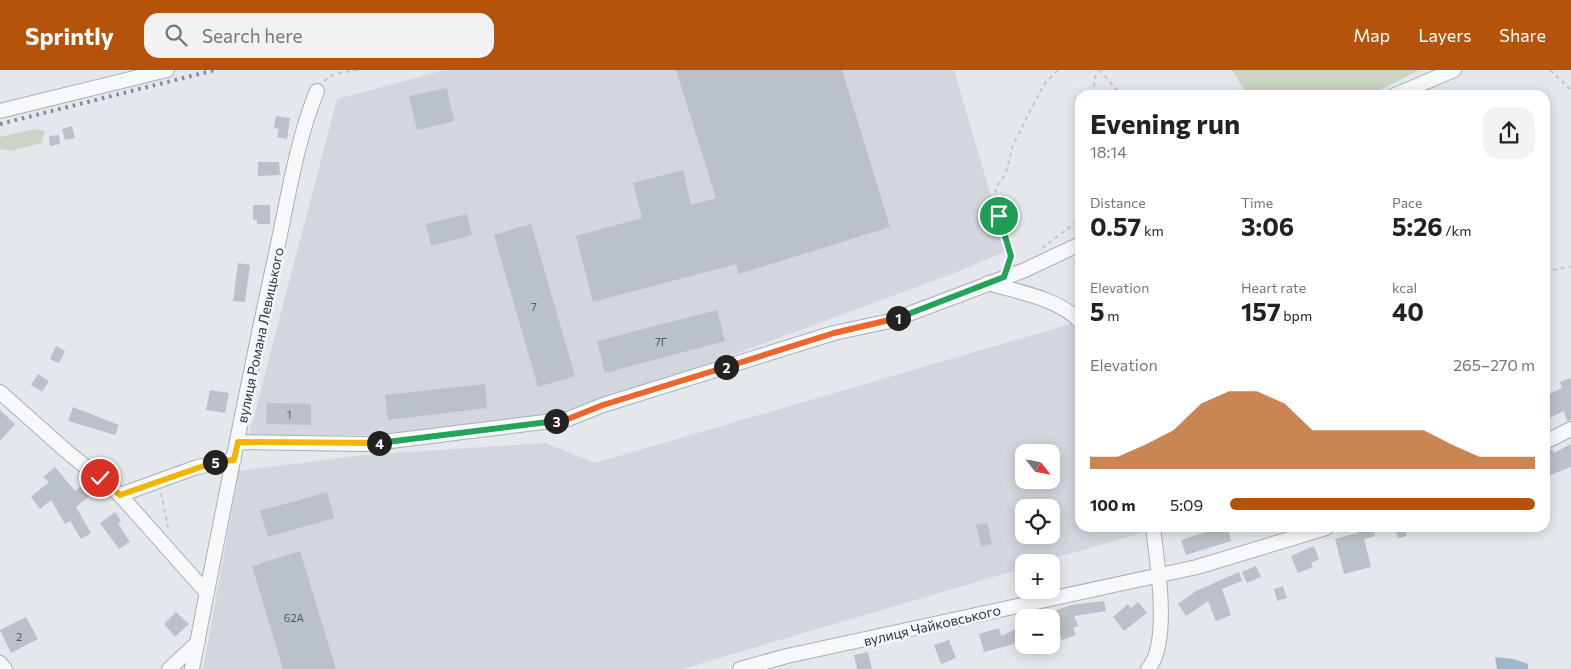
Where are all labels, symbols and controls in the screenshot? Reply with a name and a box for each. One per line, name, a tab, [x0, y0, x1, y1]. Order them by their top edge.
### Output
search box	[144, 13, 494, 58]
text: Sprintly	[25, 21, 114, 50]
icon: search	[162, 21, 190, 49]
text: Search here	[202, 24, 302, 47]
text: Map	[1353, 24, 1390, 46]
text: Layers	[1418, 24, 1471, 46]
text: Share	[1499, 24, 1546, 46]
text: Evening run	[1090, 106, 1240, 140]
button: share	[1483, 107, 1535, 159]
text: 18:14	[1090, 142, 1127, 161]
text: Distance	[1090, 194, 1146, 211]
text: Time	[1241, 194, 1273, 211]
text: Pace	[1392, 194, 1422, 211]
pin	[978, 195, 1020, 237]
icon: arrive	[985, 202, 1013, 230]
text: 0.57	[1090, 211, 1141, 241]
text: 3:06	[1241, 211, 1294, 241]
text: 5:26	[1392, 211, 1443, 241]
text: km	[1141, 222, 1164, 239]
text: /km	[1443, 222, 1471, 239]
street label: вулиця Романа Левицького	[233, 246, 287, 424]
text: Elevation	[1090, 279, 1149, 296]
text: Heart rate	[1241, 279, 1306, 296]
text: kcal	[1392, 279, 1417, 296]
text: 5	[1090, 296, 1105, 326]
text: 157	[1241, 296, 1281, 326]
text: 40	[1392, 296, 1424, 326]
house number: 7	[531, 300, 537, 313]
pin: 1	[886, 306, 910, 330]
text: m	[1105, 307, 1119, 324]
text: bpm	[1281, 307, 1312, 324]
text: 1	[895, 310, 902, 327]
house number: 7Г	[655, 335, 667, 348]
pin: 2	[714, 354, 738, 380]
text: Elevation	[1090, 355, 1158, 374]
text: 265–270 m	[1453, 355, 1535, 374]
text: 2	[723, 359, 730, 376]
house number: 1	[287, 408, 291, 421]
pin: 3	[544, 408, 568, 434]
text: 3	[552, 413, 561, 430]
pin: 4	[366, 430, 392, 456]
text: 4	[375, 435, 384, 452]
north arrow	[1015, 444, 1060, 489]
map controls	[1015, 444, 1060, 654]
pin: 5	[202, 450, 228, 474]
text: 5	[211, 454, 220, 471]
pin	[79, 457, 121, 499]
icon: check	[86, 464, 114, 492]
text: 100 m	[1090, 495, 1136, 514]
text: 5:09	[1170, 495, 1203, 514]
button: locate	[1015, 499, 1060, 544]
button: +	[1015, 554, 1060, 599]
street label: вулиця Чайковського	[862, 601, 1002, 649]
button: −	[1015, 609, 1060, 654]
house number: 62А	[284, 611, 305, 624]
house number: 2	[16, 630, 22, 643]

